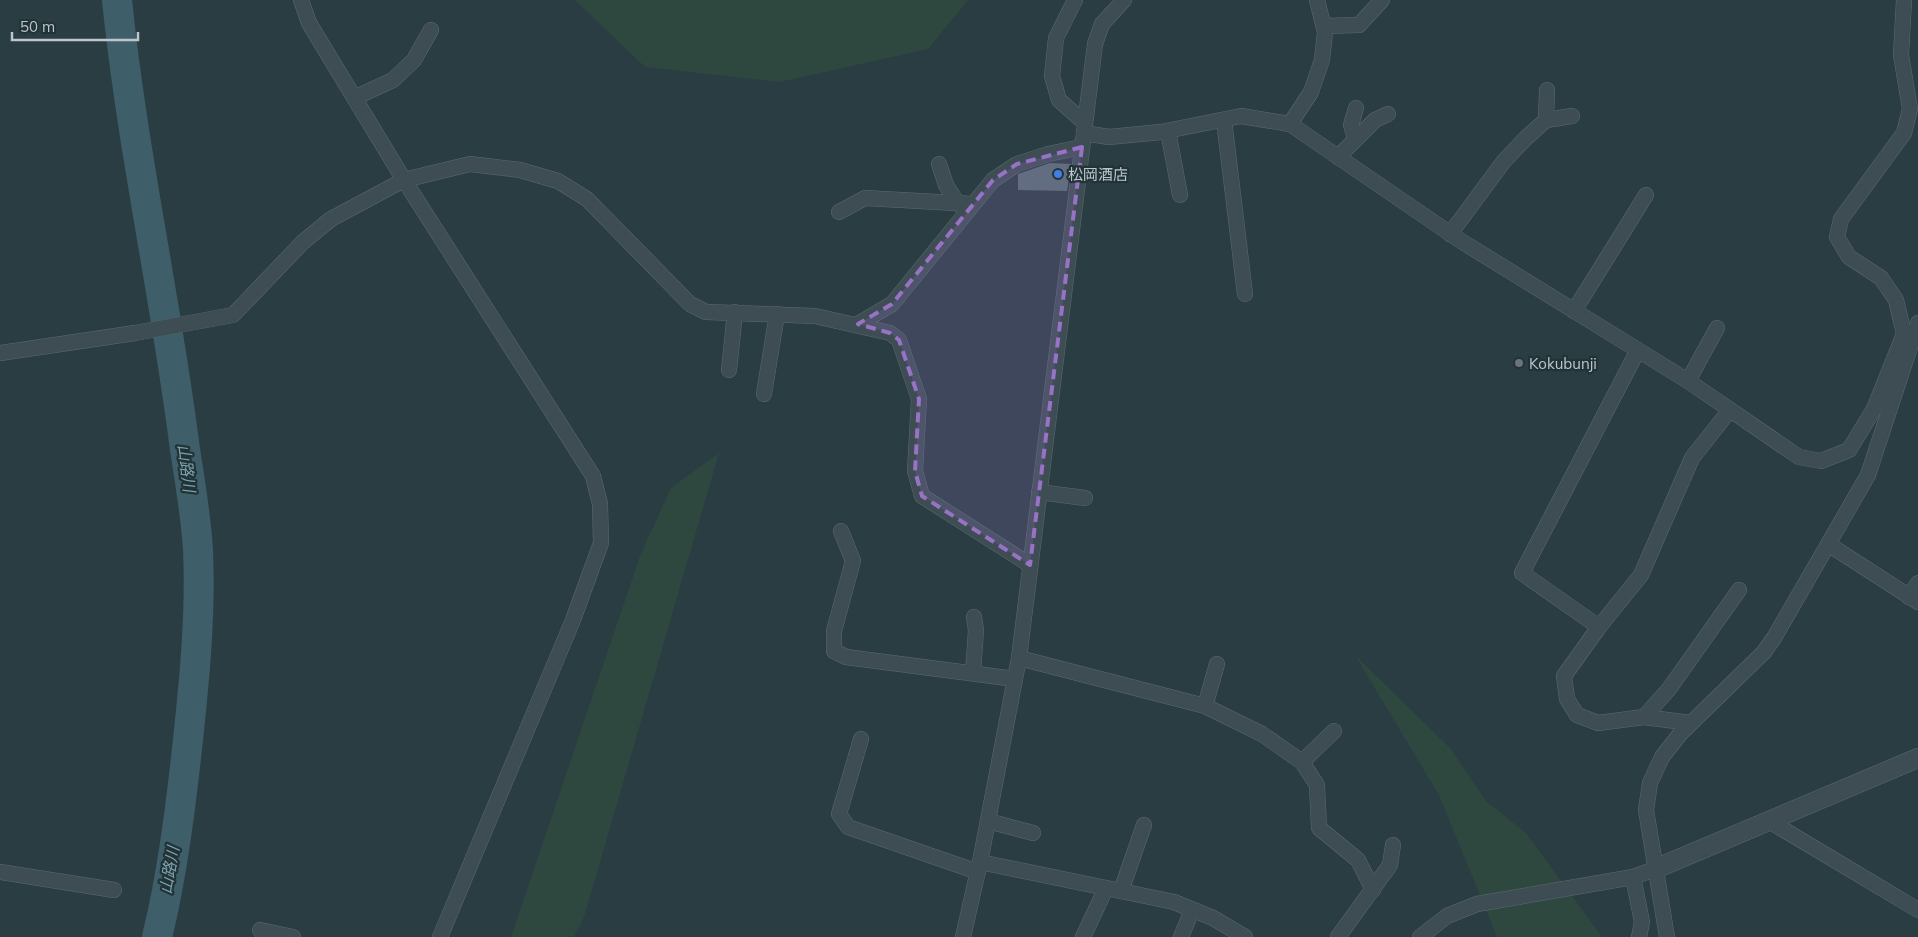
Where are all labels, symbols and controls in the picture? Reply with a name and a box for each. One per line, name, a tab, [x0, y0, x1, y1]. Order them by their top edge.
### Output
scale bar	[12, 10, 139, 42]
text: 50 m	[20, 17, 55, 36]
place label: 松岡酒店	[1068, 165, 1128, 184]
marker: 松岡酒店	[1052, 168, 1064, 180]
place label: Kokubunji	[1529, 354, 1597, 373]
marker: Kokubunji	[1513, 357, 1525, 369]
water label: 山路川	[174, 443, 200, 495]
water label: 山路川	[155, 843, 183, 895]

